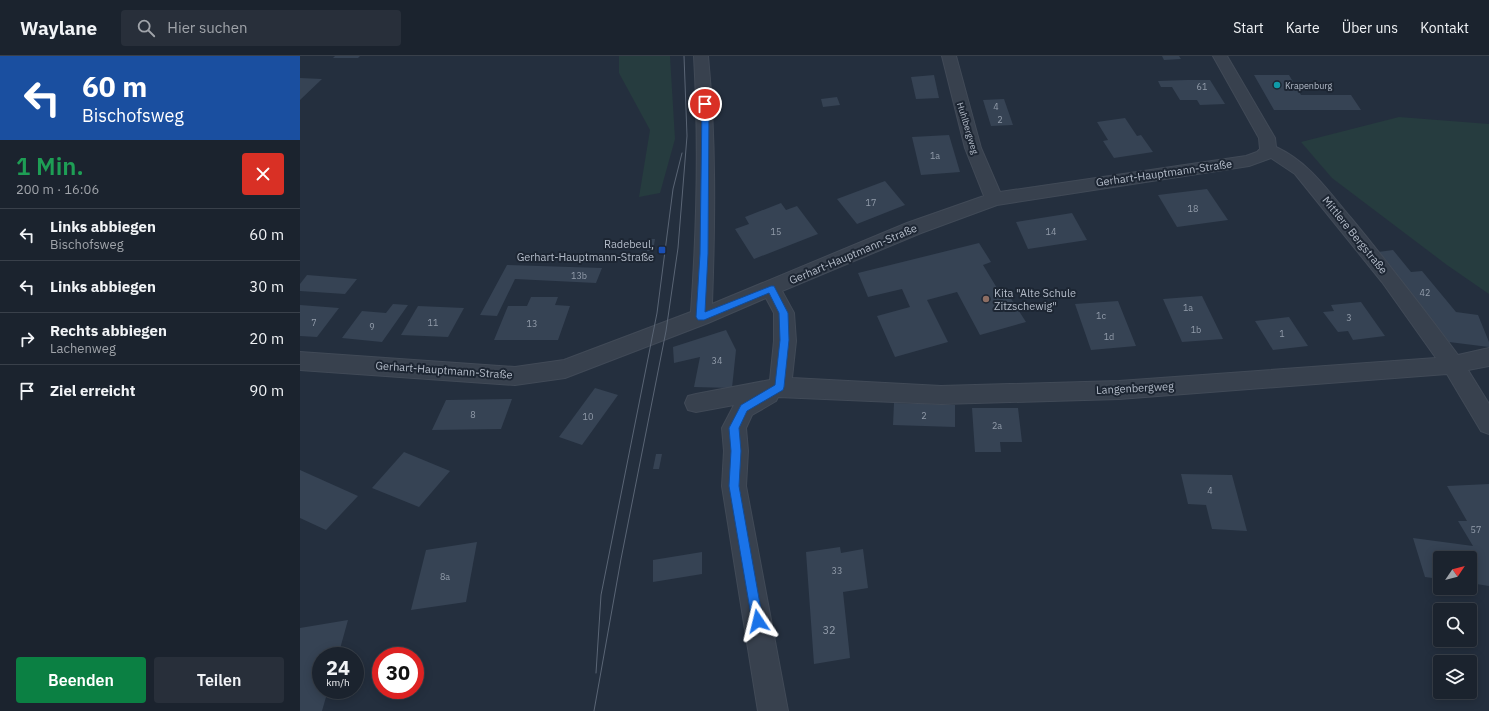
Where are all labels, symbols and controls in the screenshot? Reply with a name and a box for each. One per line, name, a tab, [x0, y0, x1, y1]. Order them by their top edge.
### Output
search box	[121, 10, 401, 46]
text: Waylane	[20, 16, 97, 40]
icon: search	[135, 17, 157, 39]
text: Hier suchen	[167, 18, 248, 37]
text: Start	[1233, 19, 1264, 37]
text: Karte	[1286, 19, 1320, 37]
text: Über uns	[1342, 19, 1398, 37]
text: Kontakt	[1420, 19, 1469, 37]
text: 60 m	[82, 68, 147, 105]
icon: left	[16, 72, 68, 124]
marker: Krapenburg	[1272, 80, 1282, 90]
place label: Krapenburg	[1285, 80, 1332, 91]
house number: 61	[1197, 81, 1207, 92]
pin	[688, 87, 722, 121]
icon: arrive	[694, 93, 716, 115]
street label: Huhlbergweg	[955, 101, 981, 155]
house number: 4	[993, 101, 999, 112]
text: Bischofsweg	[82, 104, 184, 127]
house number: 2	[997, 114, 1003, 125]
text: 1 Min.	[16, 150, 84, 182]
house number: 1a	[930, 150, 940, 161]
button: close	[242, 153, 284, 195]
street label: Gerhart-Hauptmann-Straße	[1095, 157, 1233, 189]
text: 200 m · 16:06	[16, 181, 99, 198]
street label: Mittlere Bergstraße	[1319, 193, 1391, 277]
house number: 17	[866, 197, 876, 208]
house number: 18	[1188, 203, 1198, 214]
text: Links abbiegen	[50, 217, 156, 236]
street label: Gerhart-Hauptmann-Straße	[787, 221, 919, 287]
icon: left	[16, 224, 38, 246]
text: 60 m	[249, 225, 284, 244]
house number: 15	[771, 226, 781, 237]
house number: 14	[1046, 226, 1056, 237]
text: Bischofsweg	[50, 236, 124, 253]
place label: Radebeul, Gerhart-Hauptmann-Straße	[517, 237, 654, 264]
marker: Radebeul, Gerhart-Hauptmann-Straße	[657, 245, 667, 255]
house number: 13b	[571, 270, 587, 281]
icon: left	[16, 276, 38, 298]
text: Links abbiegen	[50, 277, 156, 296]
text: 30 m	[249, 277, 284, 296]
place label: Kita "Alte Schule Zitzschewig"	[994, 286, 1076, 313]
house number: 42	[1420, 287, 1430, 298]
marker: Kita "Alte Schule Zitzschewig"	[981, 294, 991, 304]
house number: 1a	[1183, 302, 1193, 313]
house number: 1c	[1096, 310, 1106, 321]
house number: 3	[1346, 312, 1352, 323]
house number: 7	[311, 317, 317, 328]
house number: 11	[428, 317, 438, 328]
house number: 13	[527, 318, 537, 329]
text: Rechts abbiegen	[50, 321, 167, 340]
house number: 9	[369, 321, 375, 332]
house number: 1b	[1191, 324, 1201, 335]
icon: right	[16, 328, 38, 350]
house number: 1	[1279, 328, 1285, 339]
text: 20 m	[249, 329, 284, 348]
house number: 1d	[1104, 331, 1114, 342]
text: Lachenweg	[50, 340, 116, 357]
house number: 34	[712, 355, 722, 366]
street label: Gerhart-Hauptmann-Straße	[375, 358, 513, 382]
street label: Langenbergweg	[1096, 379, 1174, 397]
icon: arrive	[16, 380, 38, 402]
text: Ziel erreicht	[50, 381, 136, 400]
text: 90 m	[249, 381, 284, 400]
house number: 8	[470, 409, 476, 420]
house number: 2	[921, 410, 927, 421]
house number: 10	[583, 411, 593, 422]
house number: 2a	[992, 420, 1002, 431]
house number: 4	[1207, 485, 1213, 496]
house number: 57	[1471, 524, 1481, 535]
north arrow	[1433, 551, 1477, 595]
map controls	[1433, 551, 1477, 699]
house number: 33	[832, 565, 842, 576]
house number: 8a	[440, 571, 450, 582]
position arrow	[737, 600, 779, 642]
button: search	[1433, 603, 1477, 647]
house number: 32	[822, 623, 836, 637]
speed limit sign: 30	[372, 647, 424, 699]
text: 24	[326, 654, 350, 681]
button: layers	[1433, 655, 1477, 699]
button: Beenden	[16, 657, 146, 703]
button: Teilen	[154, 657, 284, 703]
text: km/h	[326, 676, 350, 689]

